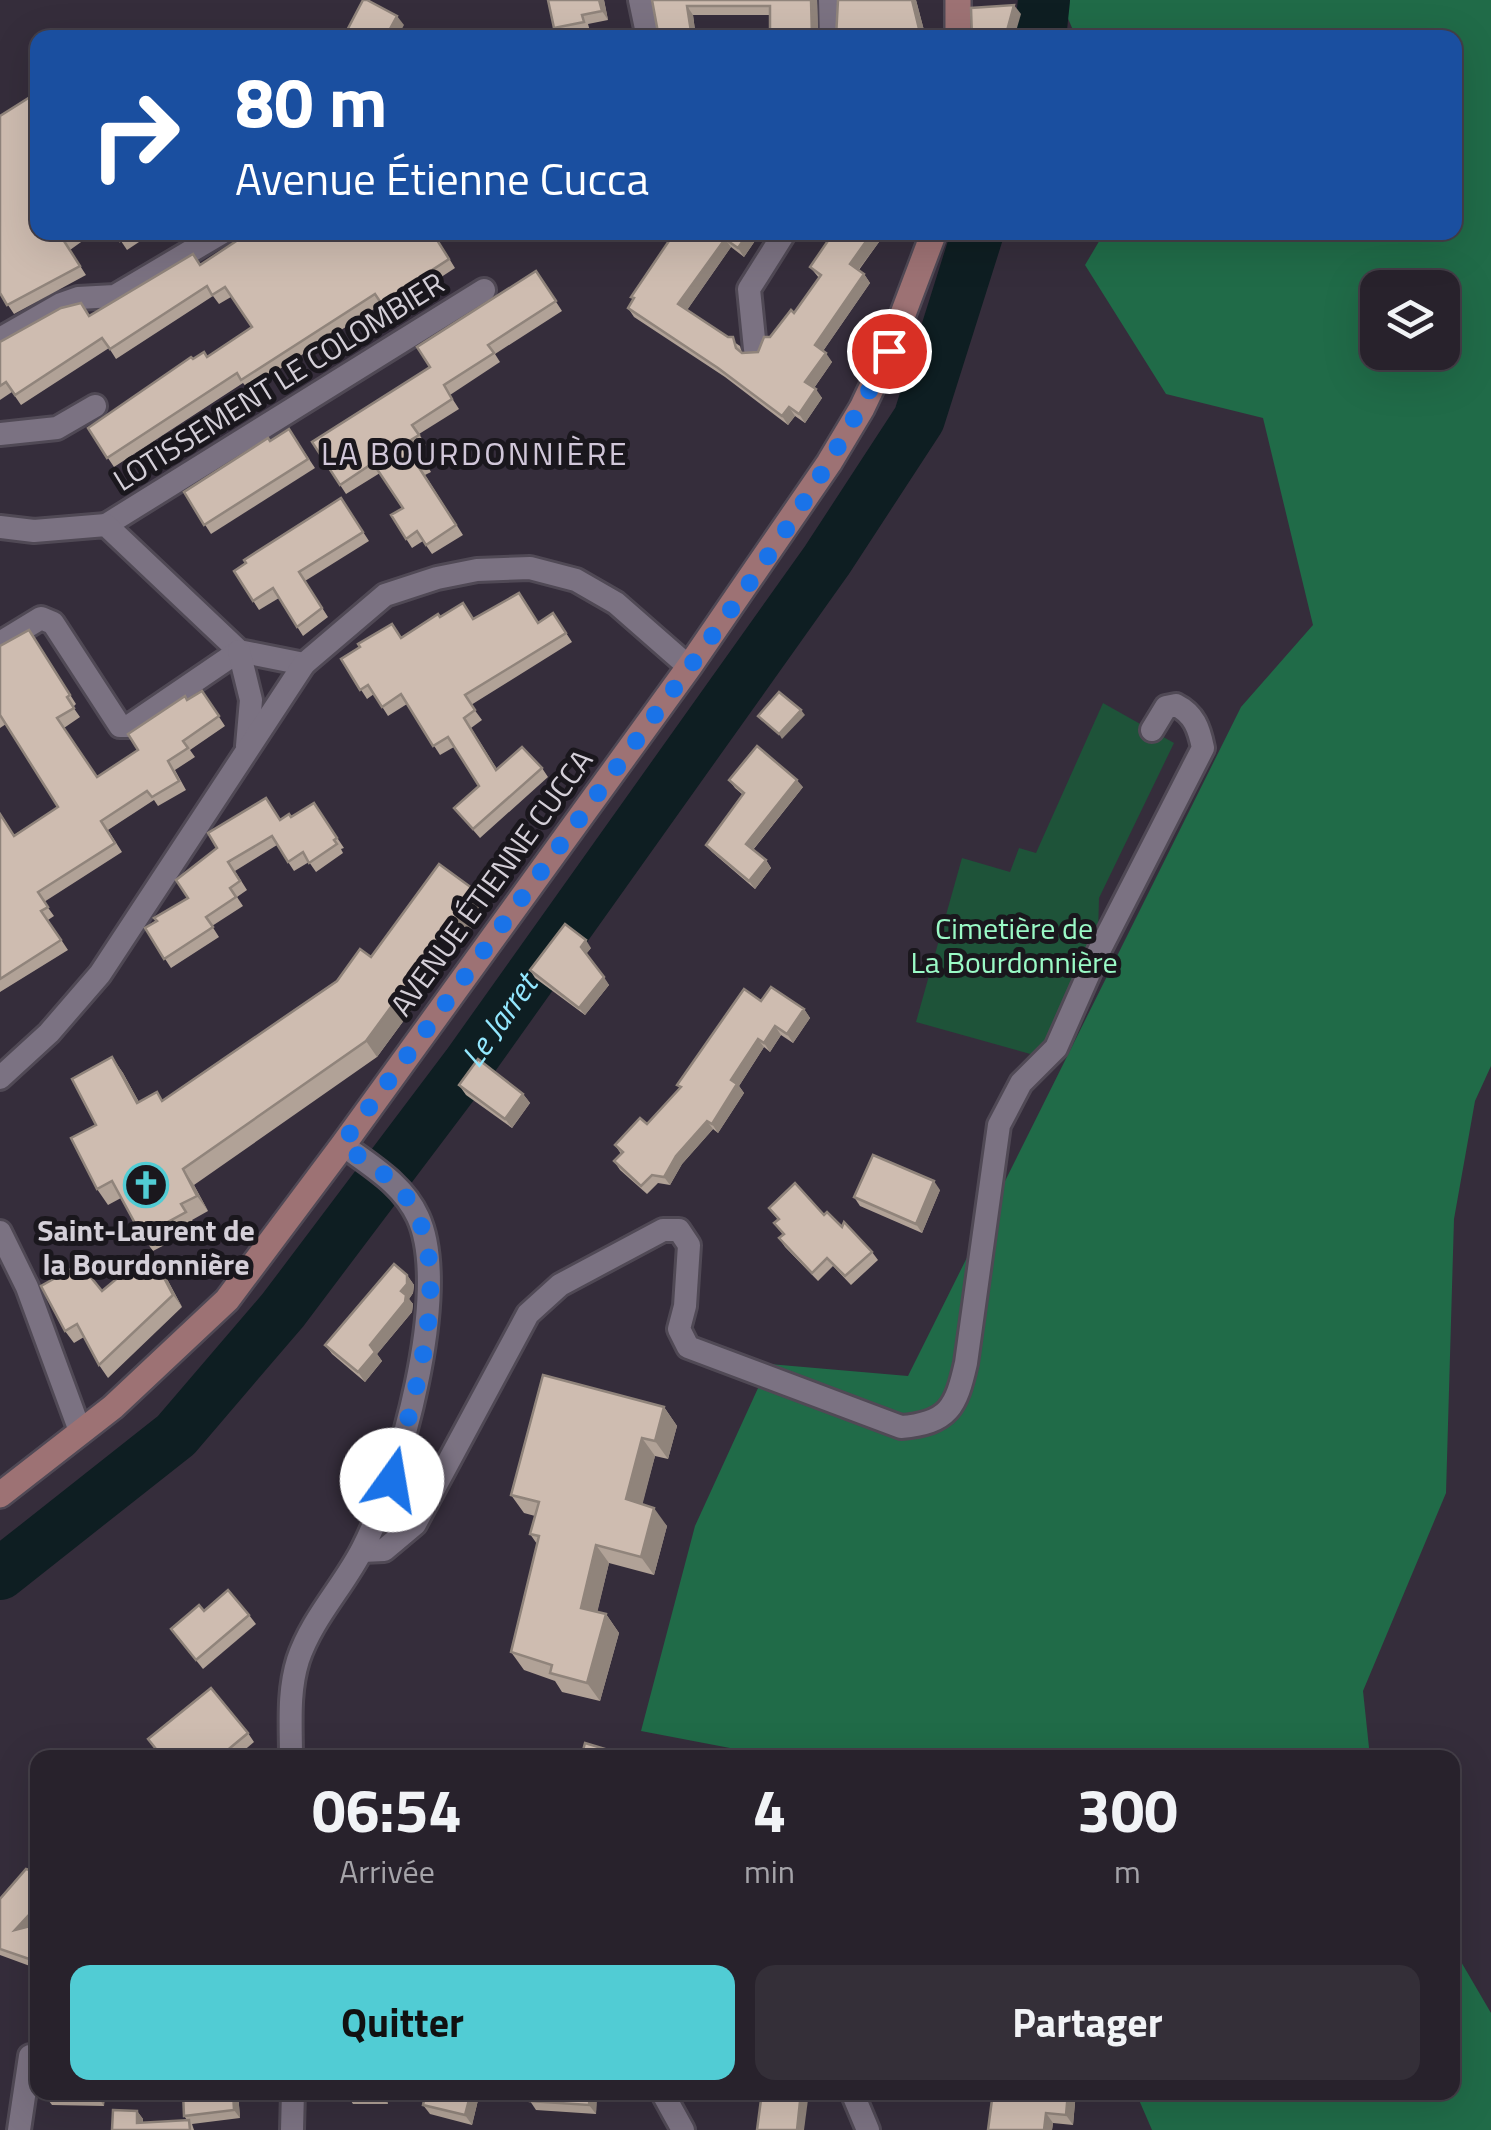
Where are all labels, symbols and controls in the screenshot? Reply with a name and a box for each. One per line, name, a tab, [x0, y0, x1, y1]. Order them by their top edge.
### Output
text: 80 m	[235, 48, 388, 154]
icon: right	[70, 70, 200, 200]
text: Avenue Étienne Cucca	[235, 144, 649, 212]
street label: LOTISSEMENT LE COLOMBIER	[104, 260, 453, 502]
map controls	[1360, 270, 1460, 370]
button: layers	[1360, 270, 1460, 370]
pin	[847, 309, 932, 394]
icon: arrive	[862, 324, 917, 379]
district label: LA BOURDONNIÈRE	[321, 429, 629, 477]
street label: AVENUE ÉTIENNE CUCCA	[379, 739, 604, 1025]
park label: Cimetière de La Bourdonnière	[910, 905, 1118, 985]
water label: Le Jarret	[449, 961, 550, 1077]
church icon: Saint-Laurent de la Bourdonnière	[123, 1162, 169, 1208]
place label: Saint-Laurent de la Bourdonnière	[37, 1207, 255, 1287]
position arrow	[340, 1428, 444, 1532]
text: 06:54	[312, 1764, 462, 1855]
text: 4	[753, 1764, 786, 1855]
text: 300	[1077, 1764, 1178, 1855]
text: Arrivée	[339, 1847, 435, 1895]
text: min	[744, 1847, 795, 1895]
text: m	[1114, 1847, 1141, 1895]
button: Quitter	[70, 1965, 735, 2080]
button: Partager	[755, 1965, 1420, 2080]

